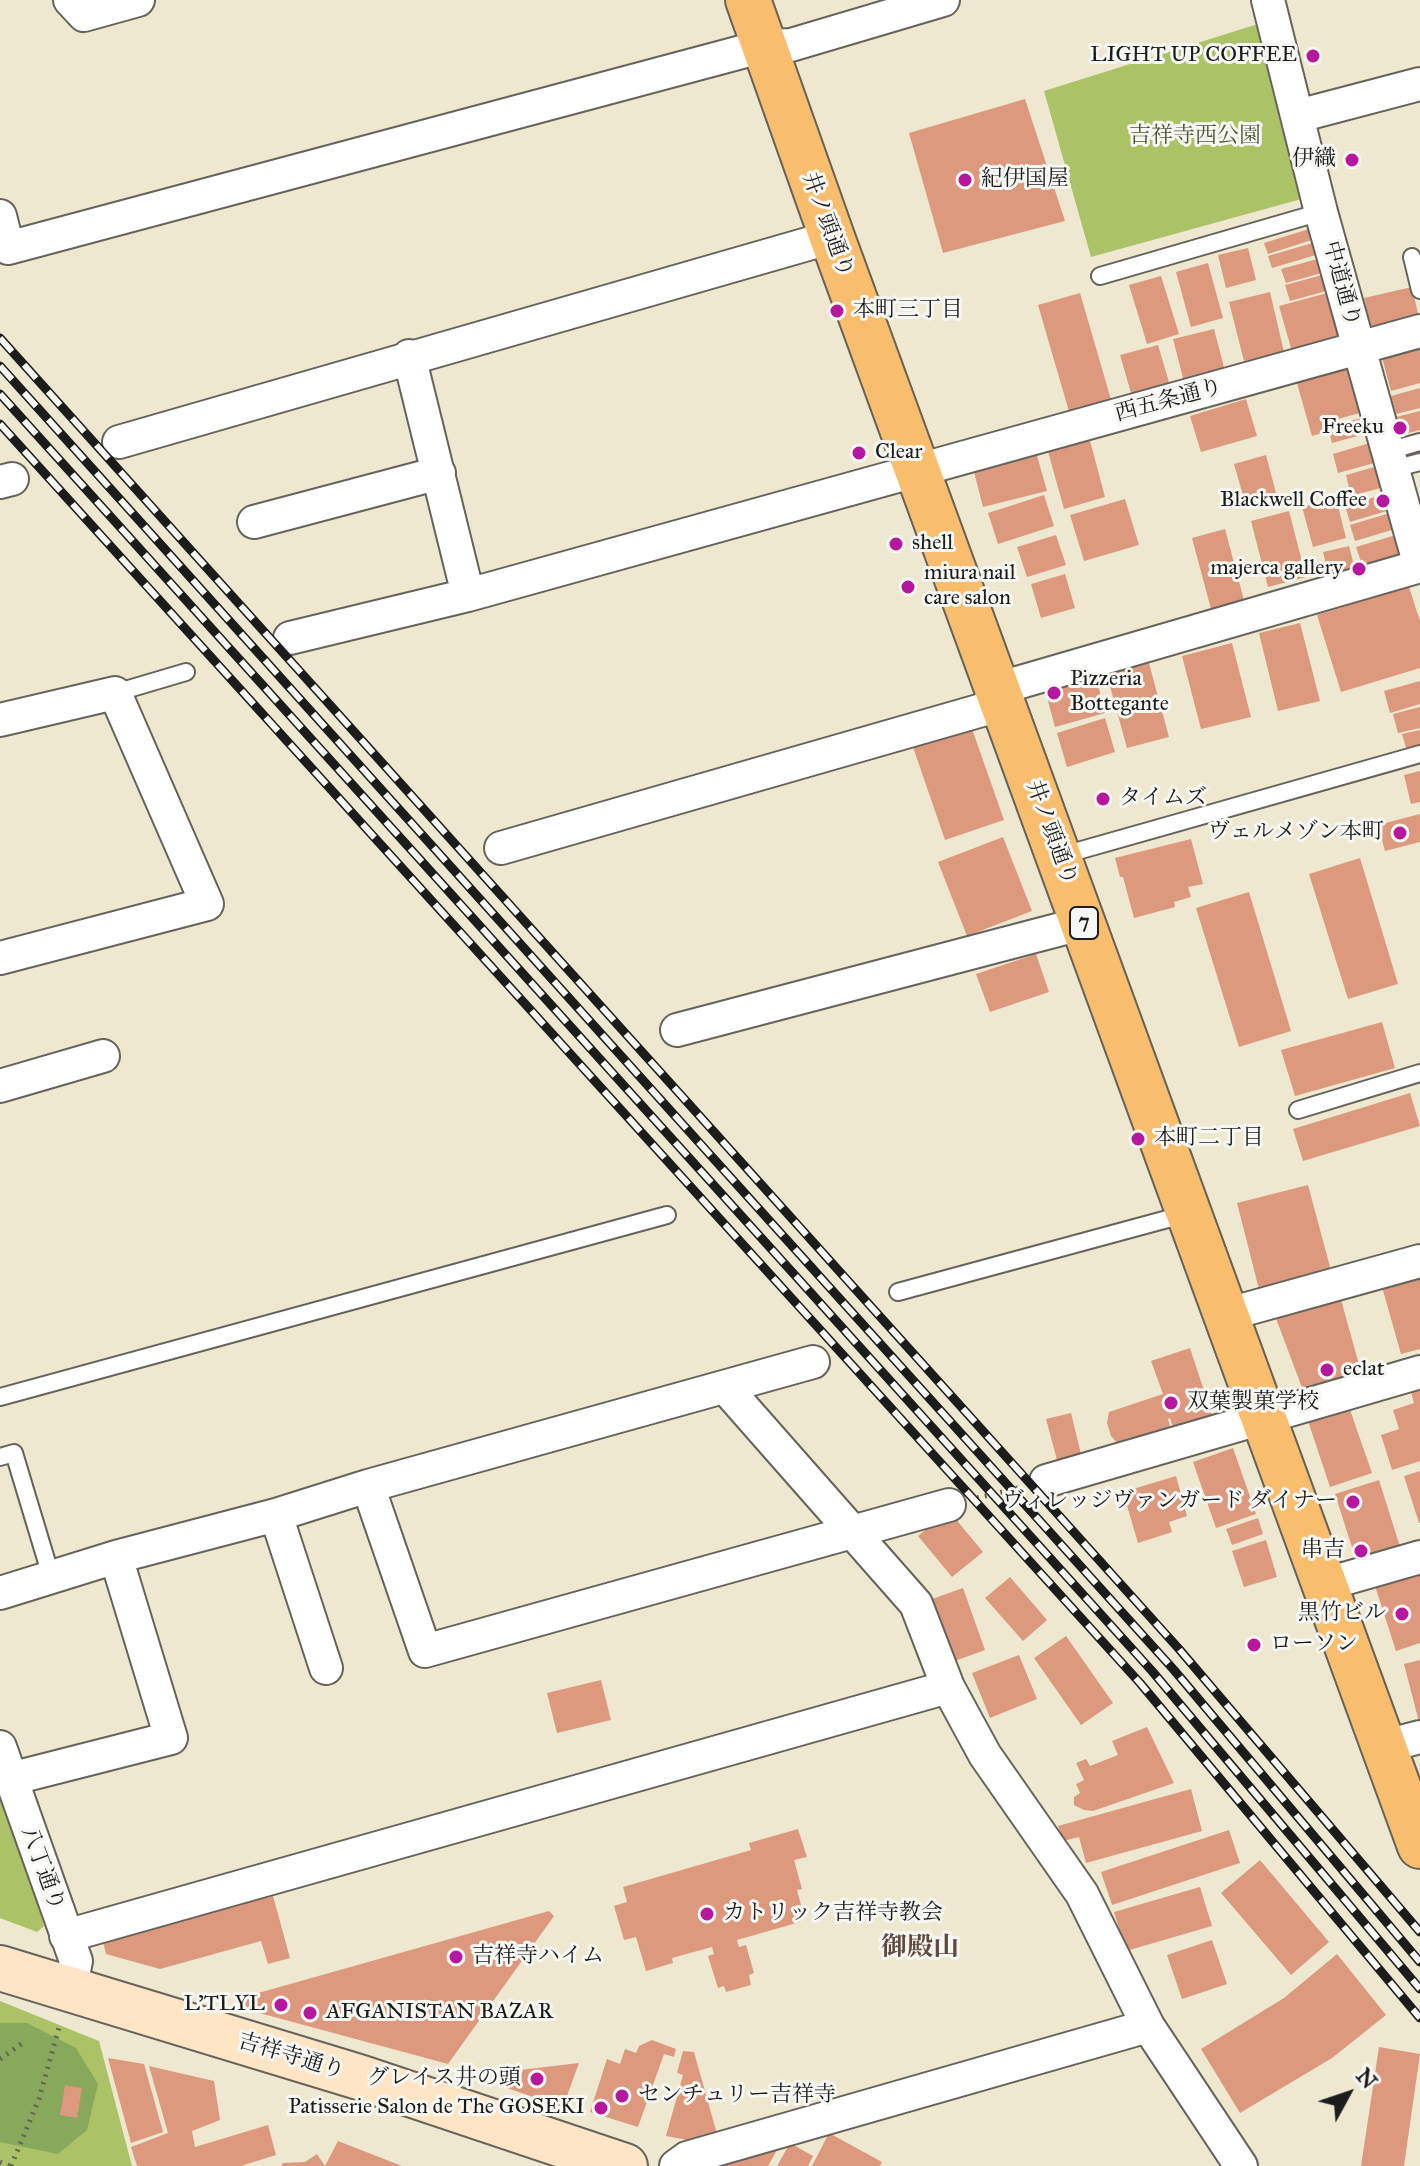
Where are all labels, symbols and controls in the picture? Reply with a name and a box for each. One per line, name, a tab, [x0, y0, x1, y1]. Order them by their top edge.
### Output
place label: LIGHT UP COFFEE	[1090, 43, 1297, 69]
marker: LIGHT UP COFFEE	[1304, 47, 1322, 65]
park label: 吉祥寺西公園	[1129, 124, 1261, 150]
place label: 伊織	[1292, 147, 1336, 173]
marker: 伊織	[1343, 151, 1361, 169]
place label: 紀伊国屋	[981, 167, 1069, 193]
street label: 井ノ頭通り	[796, 169, 858, 281]
marker: 紀伊国屋	[956, 171, 974, 189]
street label: 中道通り	[1317, 238, 1365, 330]
place label: 本町三丁目	[853, 298, 963, 324]
marker: 本町三丁目	[828, 302, 846, 320]
street label: 西五条通り	[1112, 374, 1226, 428]
place label: Freeku	[1322, 415, 1384, 441]
marker: Freeku	[1391, 419, 1409, 437]
place label: Clear	[875, 440, 923, 466]
marker: Clear	[850, 444, 868, 462]
place label: Blackwell Coffee	[1220, 488, 1367, 514]
marker: Blackwell Coffee	[1374, 492, 1392, 510]
place label: shell	[912, 531, 953, 557]
marker: shell	[887, 535, 905, 553]
place label: majerca gallery	[1210, 556, 1343, 582]
marker: majerca gallery	[1350, 560, 1368, 578]
place label: miura nail care salon	[924, 561, 1016, 612]
marker: miura nail care salon	[899, 578, 917, 596]
place label: Pizzeria Bottegante	[1070, 667, 1169, 718]
marker: Pizzeria Bottegante	[1045, 684, 1063, 702]
street label: 井ノ頭通り	[1020, 777, 1082, 889]
place label: タイムズ	[1119, 786, 1207, 812]
marker: タイムズ	[1094, 790, 1112, 808]
place label: ヴェルメゾン本町	[1208, 820, 1384, 846]
marker: ヴェルメゾン本町	[1391, 824, 1409, 842]
road number: 7	[1070, 907, 1098, 939]
place label: 本町二丁目	[1154, 1126, 1264, 1152]
marker: 本町二丁目	[1129, 1130, 1147, 1148]
place label: eclat	[1343, 1357, 1384, 1383]
marker: eclat	[1318, 1361, 1336, 1379]
place label: 双葉製菓学校	[1187, 1390, 1319, 1416]
marker: 双葉製菓学校	[1162, 1394, 1180, 1412]
place label: ヴィレッジヴァンガード ダイナー	[1002, 1489, 1337, 1515]
marker: ヴィレッジヴァンガード ダイナー	[1344, 1493, 1362, 1511]
place label: 串吉	[1301, 1538, 1345, 1564]
marker: 串吉	[1352, 1542, 1370, 1560]
place label: 黒竹ビル	[1298, 1601, 1386, 1627]
marker: 黒竹ビル	[1393, 1605, 1411, 1623]
place label: ローソン	[1270, 1632, 1358, 1658]
marker: ローソン	[1245, 1636, 1263, 1654]
street label: 八丁通り	[15, 1823, 69, 1915]
place label: カトリック吉祥寺教会	[723, 1901, 943, 1927]
marker: カトリック吉祥寺教会	[698, 1905, 716, 1923]
district label: 御殿山	[881, 1933, 959, 1965]
place label: 吉祥寺ハイム	[472, 1944, 604, 1970]
marker: 吉祥寺ハイム	[447, 1948, 465, 1966]
place label: L'TLYL	[184, 1992, 265, 2018]
marker: L'TLYL	[272, 1996, 290, 2014]
place label: AFGANISTAN BAZAR	[326, 2000, 553, 2026]
marker: AFGANISTAN BAZAR	[301, 2004, 319, 2022]
street label: 吉祥寺通り	[235, 2028, 347, 2086]
north arrow	[1308, 2054, 1388, 2134]
text: N	[1350, 2062, 1383, 2094]
place label: グレイス井の頭	[367, 2066, 521, 2092]
marker: グレイス井の頭	[528, 2070, 546, 2088]
place label: センチュリー吉祥寺	[638, 2083, 836, 2109]
marker: センチュリー吉祥寺	[613, 2087, 631, 2105]
place label: Patisserie Salon de The GOSEKI	[288, 2095, 585, 2121]
marker: Patisserie Salon de The GOSEKI	[592, 2099, 610, 2117]

